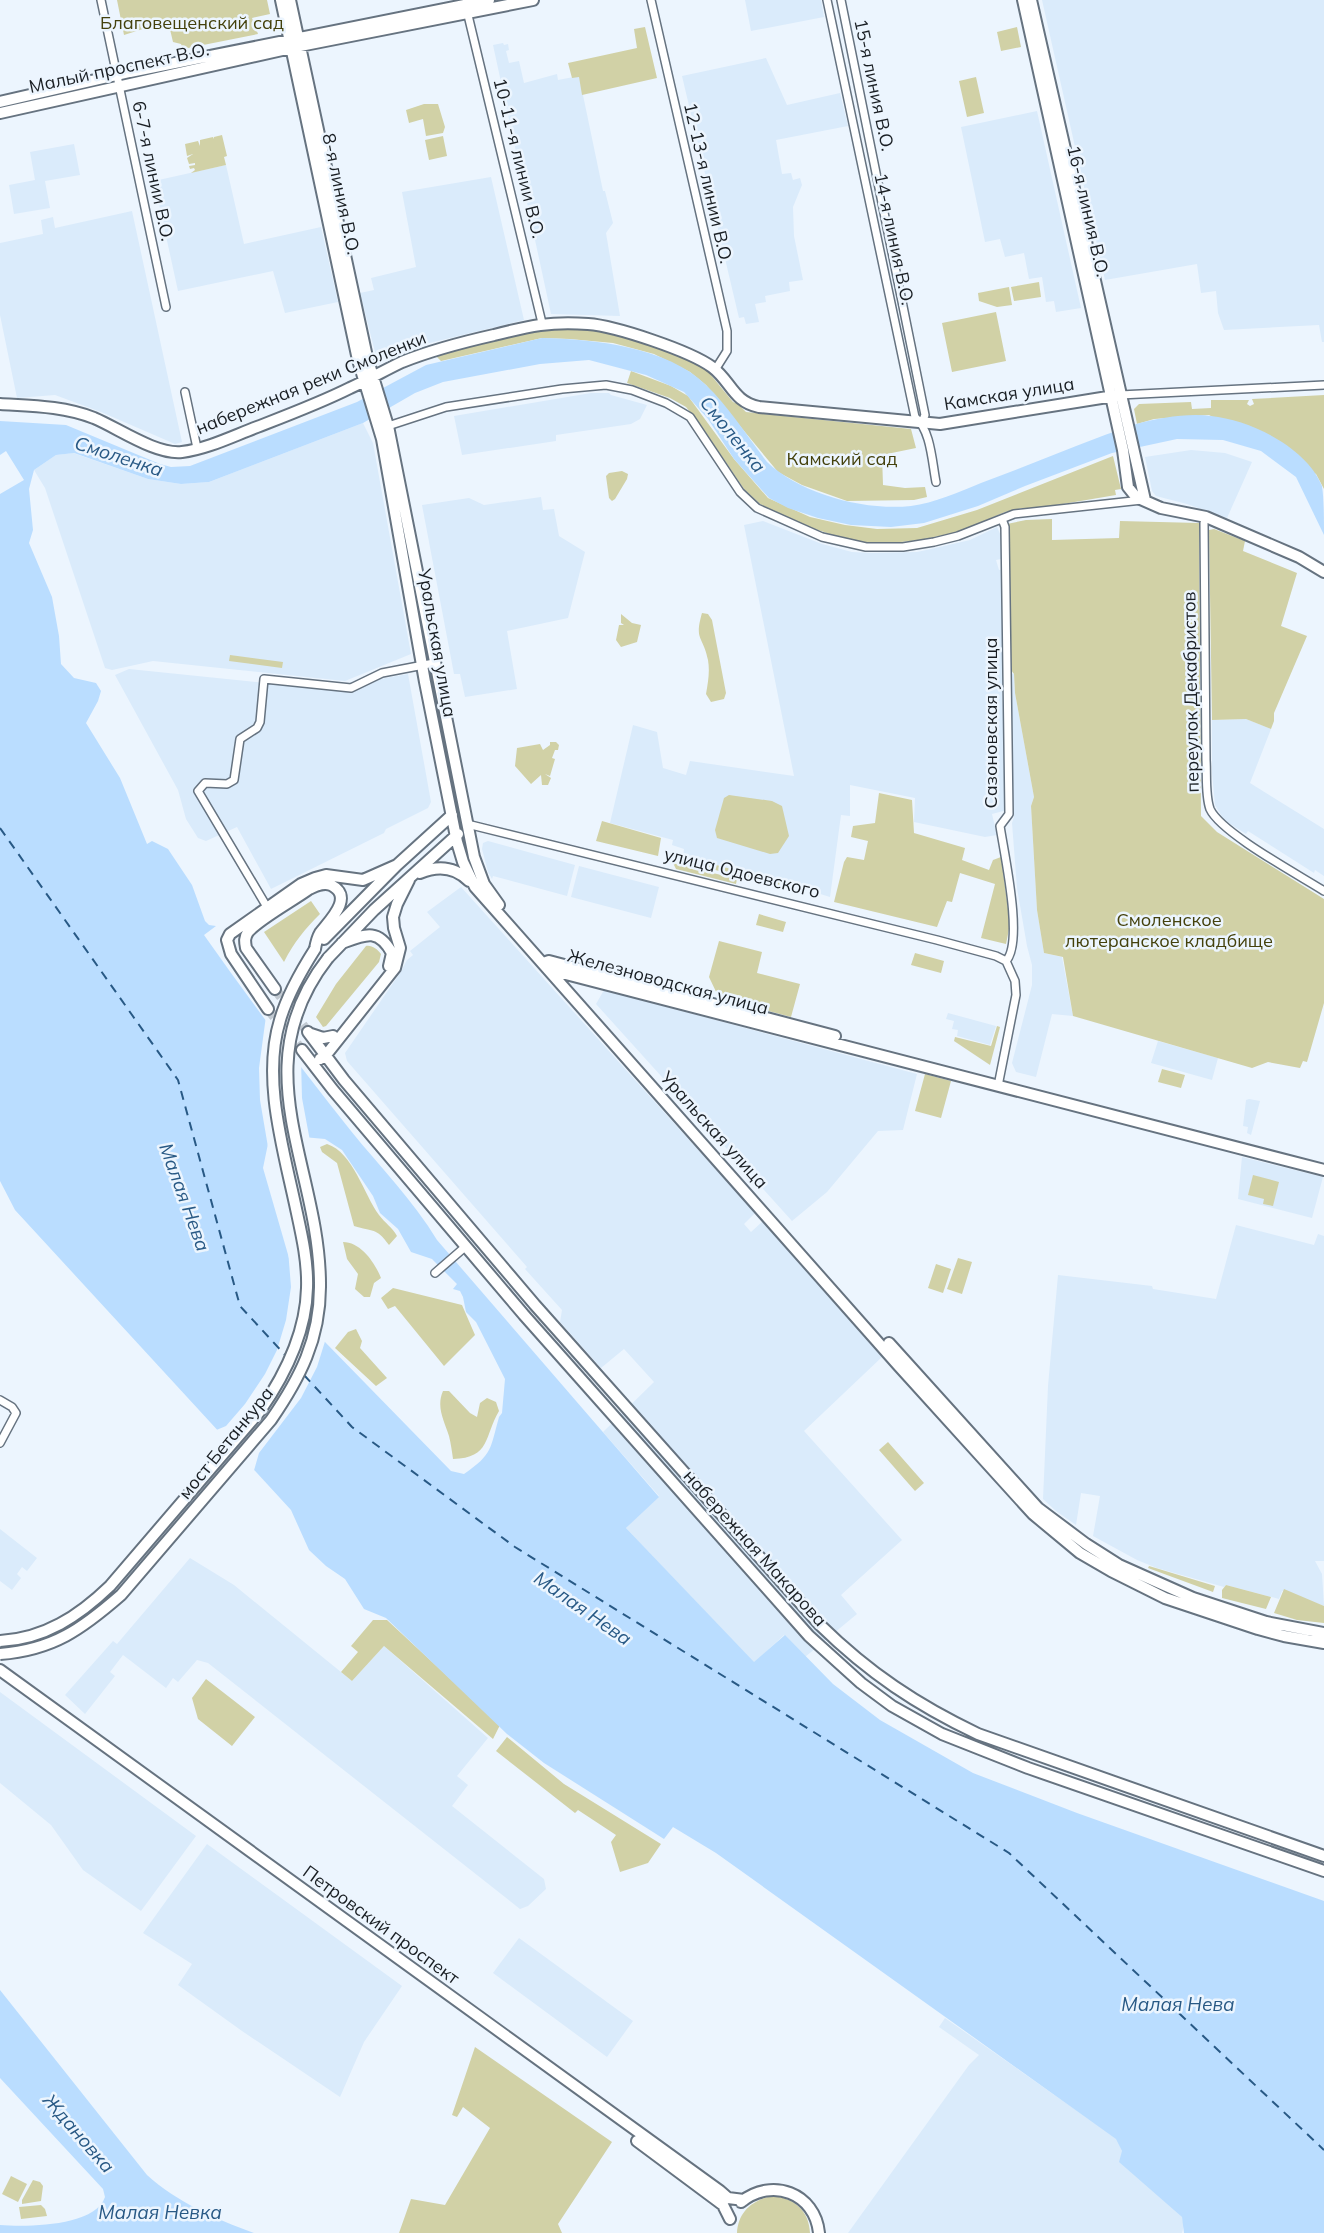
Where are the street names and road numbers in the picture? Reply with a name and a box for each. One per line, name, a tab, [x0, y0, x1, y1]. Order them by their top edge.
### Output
street label: 15-я линия В.О.	[849, 17, 900, 153]
street label: Малый проспект В.О.	[27, 37, 211, 98]
street label: 10-11-я линии В.О.	[488, 75, 551, 240]
street label: 6-7-я линии В.О.	[127, 99, 180, 243]
street label: 12-13-я линии В.О.	[679, 100, 738, 266]
street label: 8-я линия В.О.	[317, 131, 366, 257]
street label: 16-я линия В.О.	[1062, 143, 1115, 279]
street label: 14-я линия В.О.	[869, 171, 920, 307]
street label: набережная реки Смоленки	[192, 326, 429, 439]
street label: Камская улица	[942, 372, 1076, 415]
street label: Уральская улица	[413, 566, 462, 719]
street label: переулок Декабристов	[1177, 591, 1204, 793]
street label: Сазоновская улица	[979, 638, 1002, 808]
street label: улица Одоевского	[662, 842, 823, 903]
street label: Железноводская улица	[565, 944, 771, 1019]
street label: Уральская улица	[655, 1065, 773, 1193]
street label: мост Бетанкура	[173, 1382, 278, 1504]
street label: набережная Макарова	[679, 1464, 832, 1631]
street label: Петровский проспект	[298, 1860, 465, 1990]

